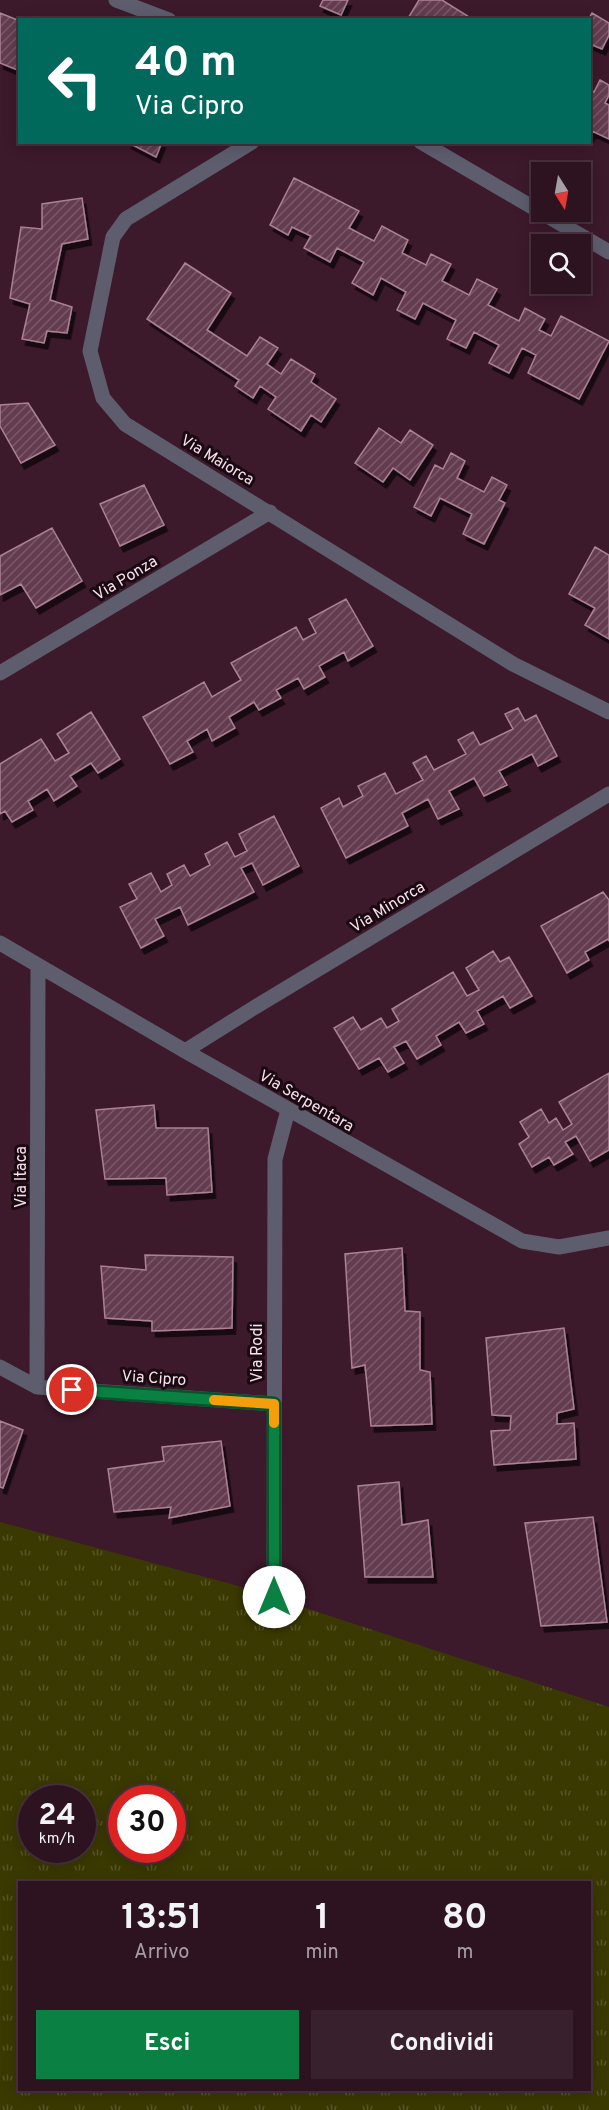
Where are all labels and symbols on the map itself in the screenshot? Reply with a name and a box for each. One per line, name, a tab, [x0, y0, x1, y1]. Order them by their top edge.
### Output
north arrow	[531, 162, 591, 222]
street label: Via Maiorca	[176, 431, 257, 491]
street label: Via Ponza	[90, 552, 162, 606]
street label: Via Minorca	[347, 878, 429, 938]
street label: Via Serpentara	[255, 1066, 357, 1137]
street label: Via Itaca	[12, 1146, 32, 1208]
street label: Via Rodi	[248, 1323, 268, 1383]
pin	[46, 1364, 97, 1415]
street label: Via Cipro	[121, 1367, 187, 1391]
position arrow	[242, 1565, 306, 1629]
speed limit sign: 30	[108, 1785, 186, 1863]

